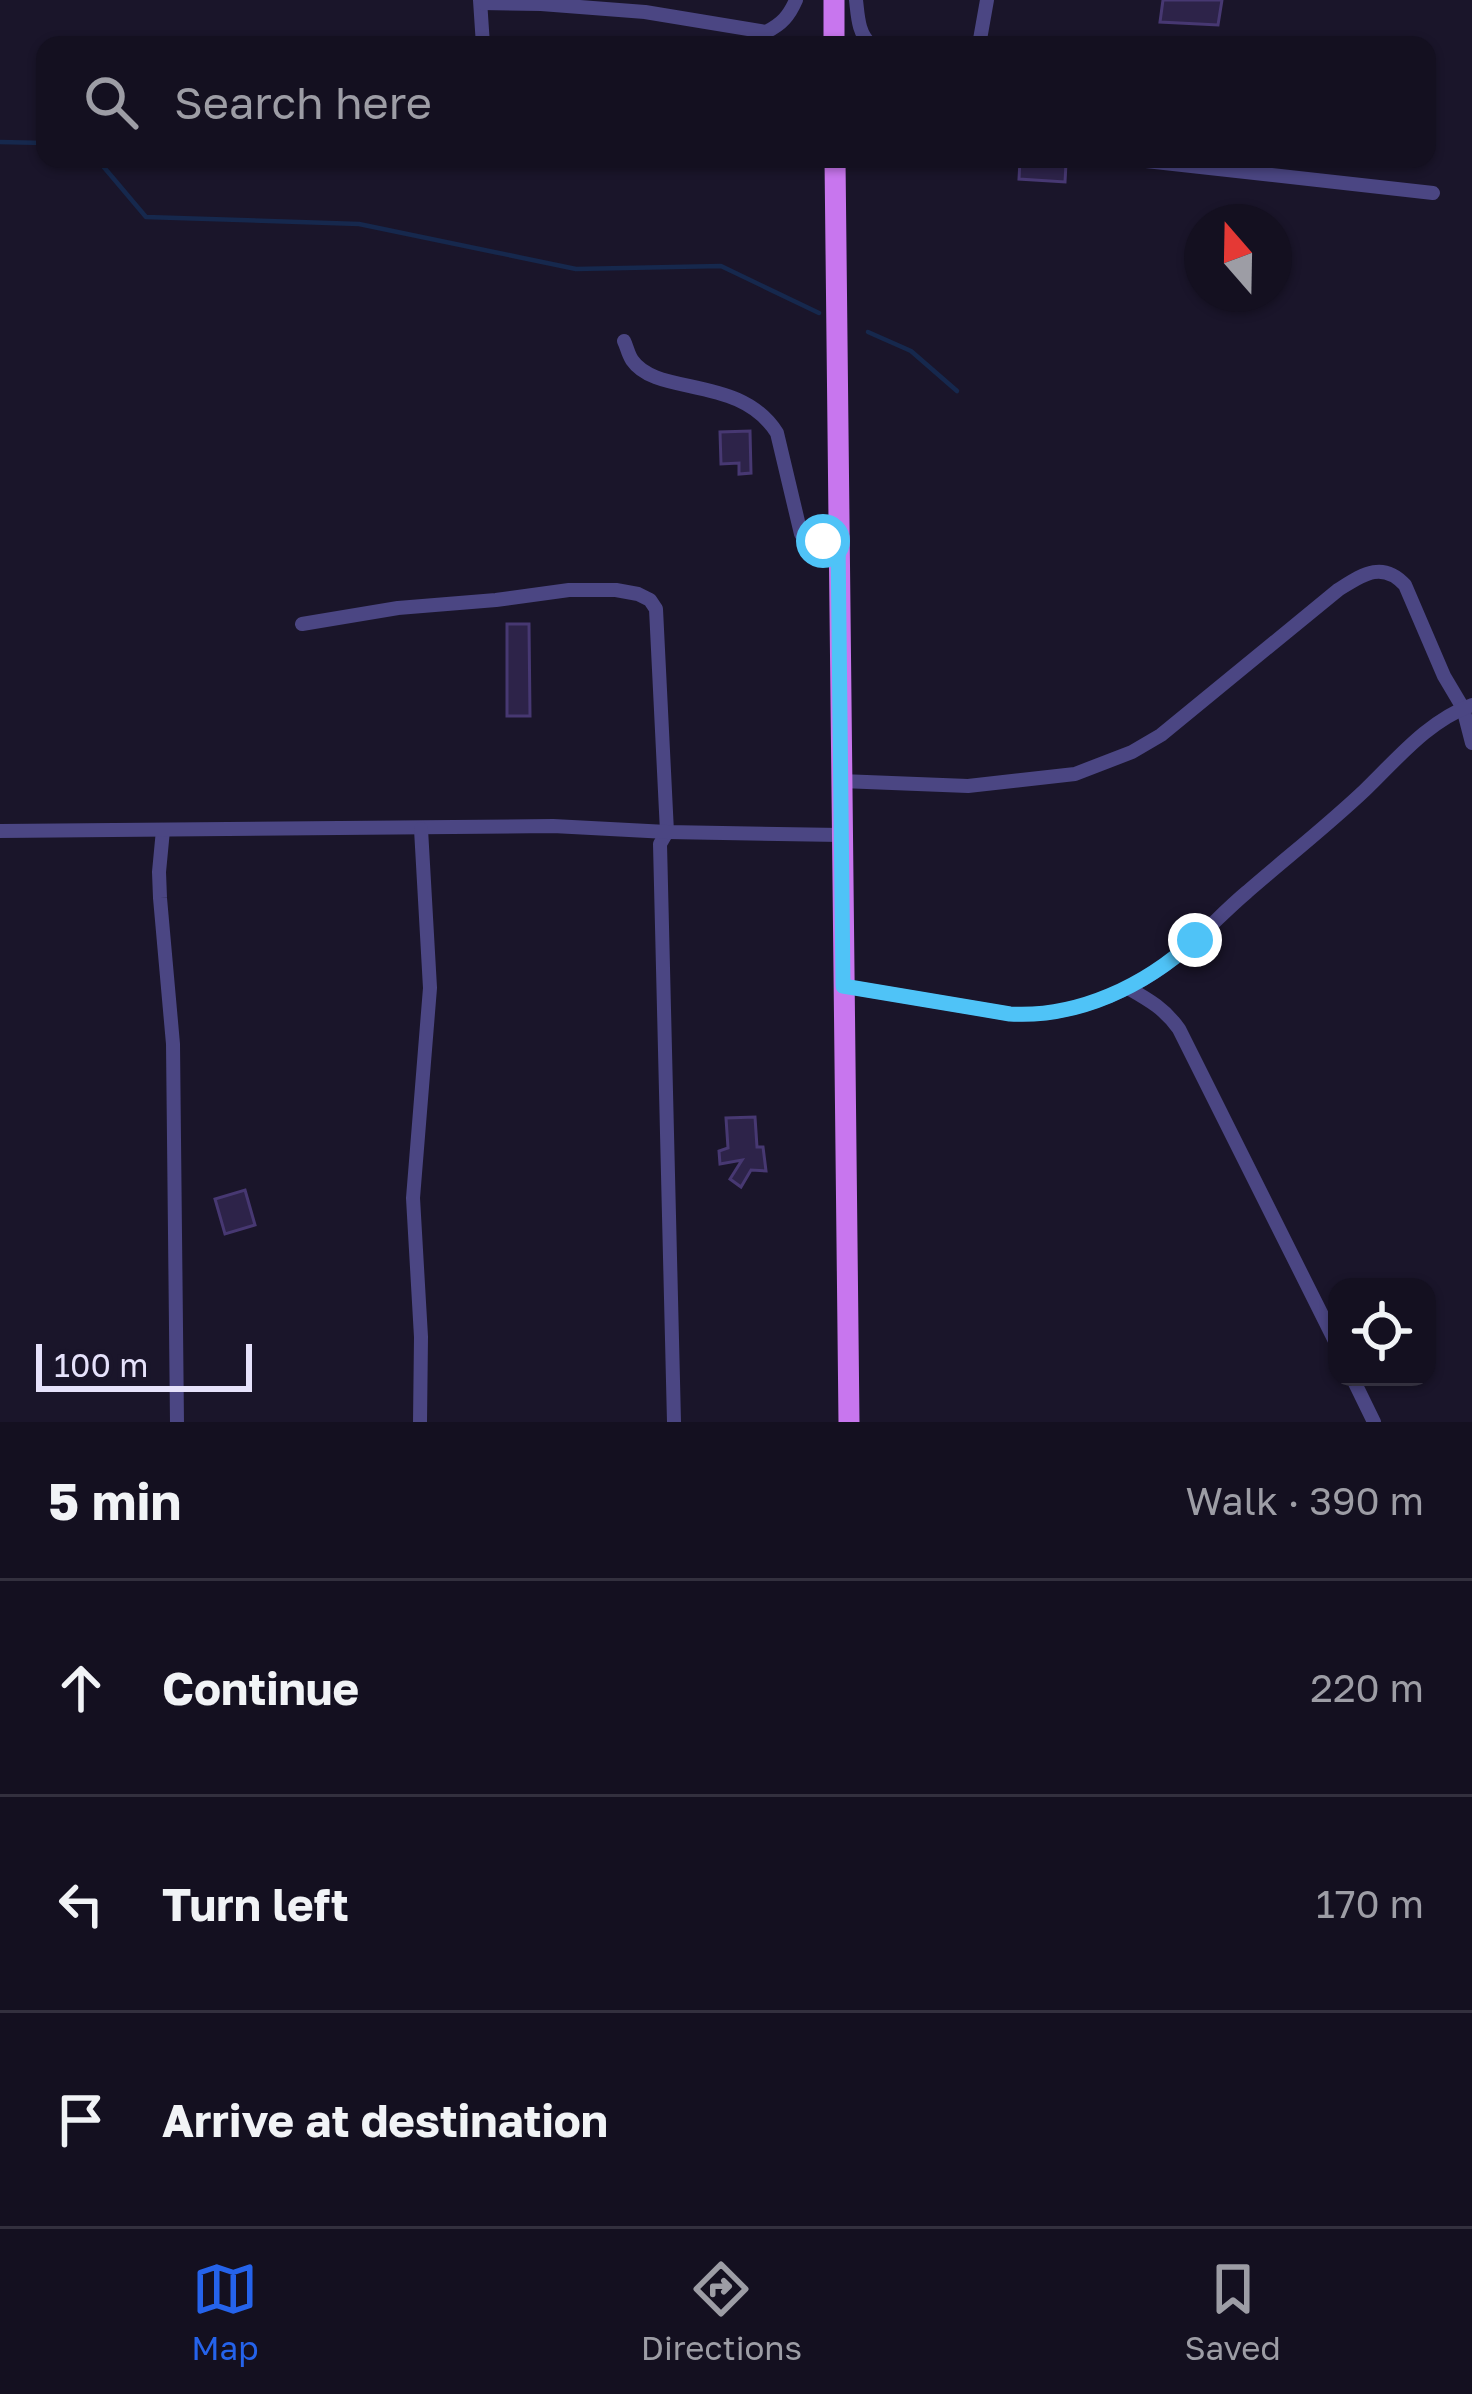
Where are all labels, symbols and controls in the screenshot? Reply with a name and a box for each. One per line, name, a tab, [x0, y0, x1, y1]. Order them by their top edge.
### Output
search box	[36, 36, 1436, 168]
icon: search	[78, 69, 144, 135]
text: Search here	[174, 75, 432, 129]
north arrow	[1184, 204, 1292, 312]
route start	[796, 514, 850, 568]
route end	[1168, 913, 1222, 967]
map controls	[1328, 1278, 1436, 1386]
button: locate	[1328, 1278, 1436, 1386]
scale bar	[36, 1338, 252, 1391]
text: 100 m	[54, 1345, 148, 1384]
text: 5 min	[48, 1470, 181, 1531]
text: Walk · 390 m	[1186, 1477, 1424, 1524]
icon: ahead	[48, 1655, 114, 1721]
text: Continue	[162, 1661, 359, 1715]
text: 220 m	[1310, 1664, 1424, 1711]
icon: left	[48, 1871, 114, 1937]
text: Turn left	[162, 1877, 349, 1931]
text: 170 m	[1316, 1880, 1424, 1927]
icon: arrive	[48, 2087, 114, 2153]
text: Arrive at destination	[162, 2093, 608, 2147]
tab: Map	[191, 2256, 259, 2367]
tab: Directions	[641, 2256, 802, 2367]
tab: Saved	[1184, 2256, 1281, 2367]

